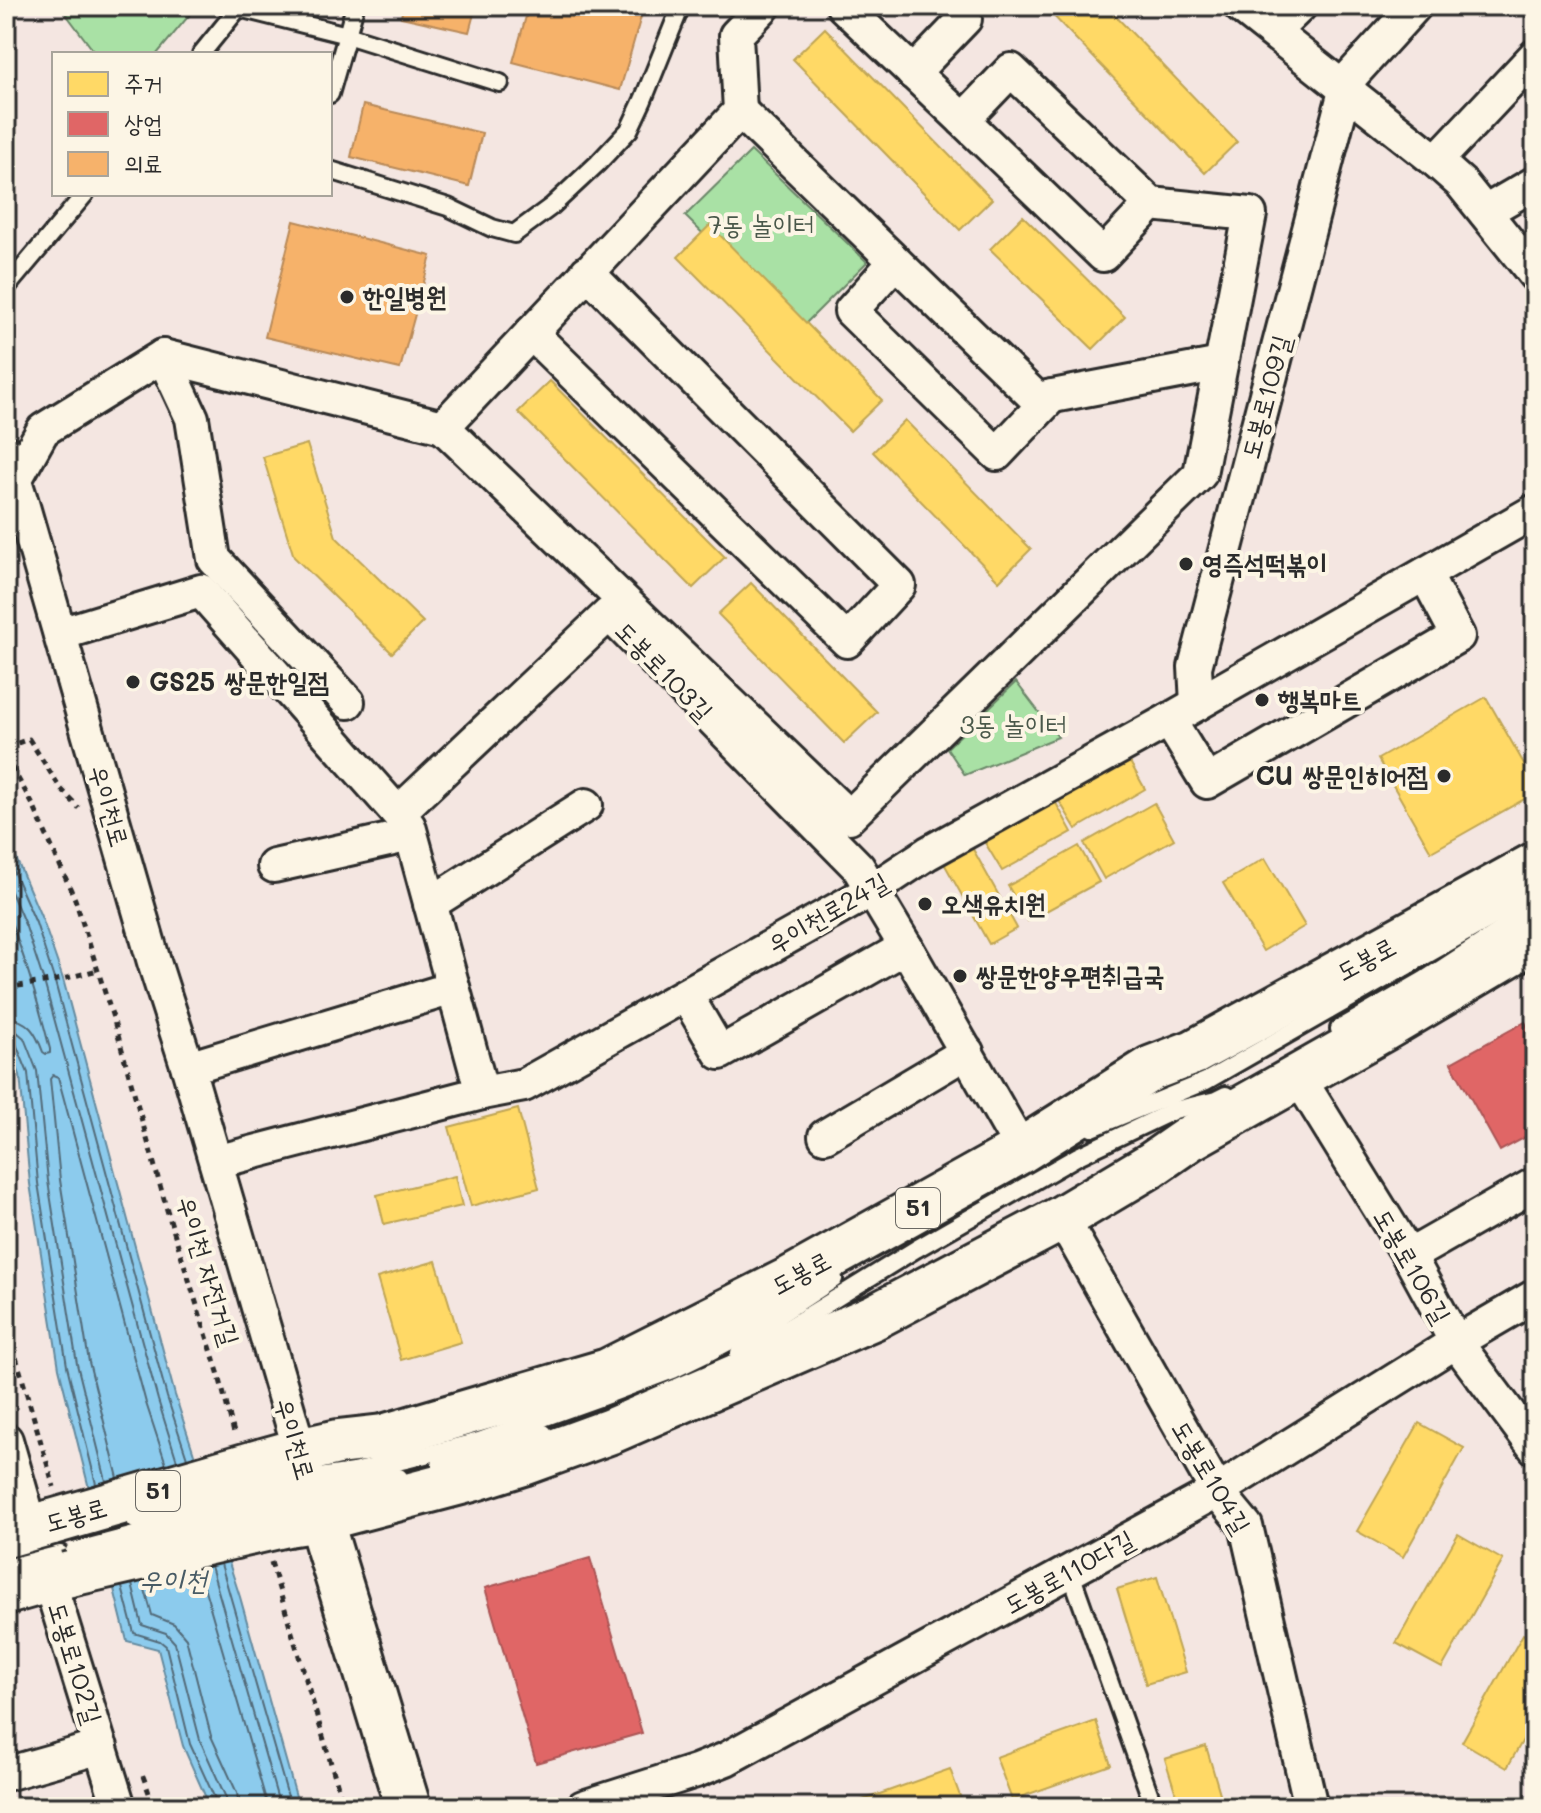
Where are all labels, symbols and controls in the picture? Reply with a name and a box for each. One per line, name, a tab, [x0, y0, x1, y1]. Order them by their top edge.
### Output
legend	[52, 52, 332, 196]
text: 주거	[124, 67, 163, 98]
text: 상업	[124, 107, 163, 138]
text: 의료	[124, 147, 163, 178]
park label: 7동 놀이터	[708, 207, 814, 241]
place label: 한일병원	[362, 279, 447, 313]
marker: 한일병원	[338, 288, 356, 306]
street label: 도봉로109길	[1232, 331, 1298, 462]
place label: 영즉석떡볶이	[1202, 546, 1328, 580]
marker: 영즉석떡볶이	[1177, 555, 1195, 573]
street label: 도봉로103길	[609, 613, 721, 728]
place label: GS25 쌍문한일점	[149, 664, 329, 698]
marker: GS25 쌍문한일점	[124, 673, 142, 691]
place label: 행복마트	[1277, 682, 1362, 716]
marker: 행복마트	[1253, 691, 1271, 709]
park label: 3동 놀이터	[959, 707, 1067, 741]
place label: CU 쌍문인히어점	[1256, 758, 1428, 792]
street label: 우이천로	[82, 761, 138, 851]
marker: CU 쌍문인히어점	[1435, 767, 1453, 785]
street label: 우이천로24길	[761, 864, 894, 960]
place label: 오색유치원	[941, 886, 1046, 920]
marker: 오색유치원	[916, 895, 934, 913]
street label: 도봉로	[1330, 928, 1401, 988]
place label: 쌍문한양우편취급국	[976, 958, 1164, 992]
marker: 쌍문한양우편취급국	[951, 967, 969, 985]
road number: 51	[896, 1188, 940, 1228]
street label: 우이천 자전거길	[170, 1192, 248, 1350]
street label: 도봉로106길	[1366, 1202, 1459, 1329]
street label: 도봉로	[765, 1242, 836, 1302]
street label: 우이천로	[268, 1394, 324, 1484]
street label: 도봉로104길	[1165, 1413, 1259, 1540]
road number: 51	[136, 1471, 180, 1511]
street label: 도봉로	[41, 1489, 111, 1539]
street label: 도봉로110다길	[997, 1521, 1140, 1621]
water label: 우이천	[139, 1561, 209, 1597]
street label: 도봉로102길	[41, 1598, 111, 1728]

